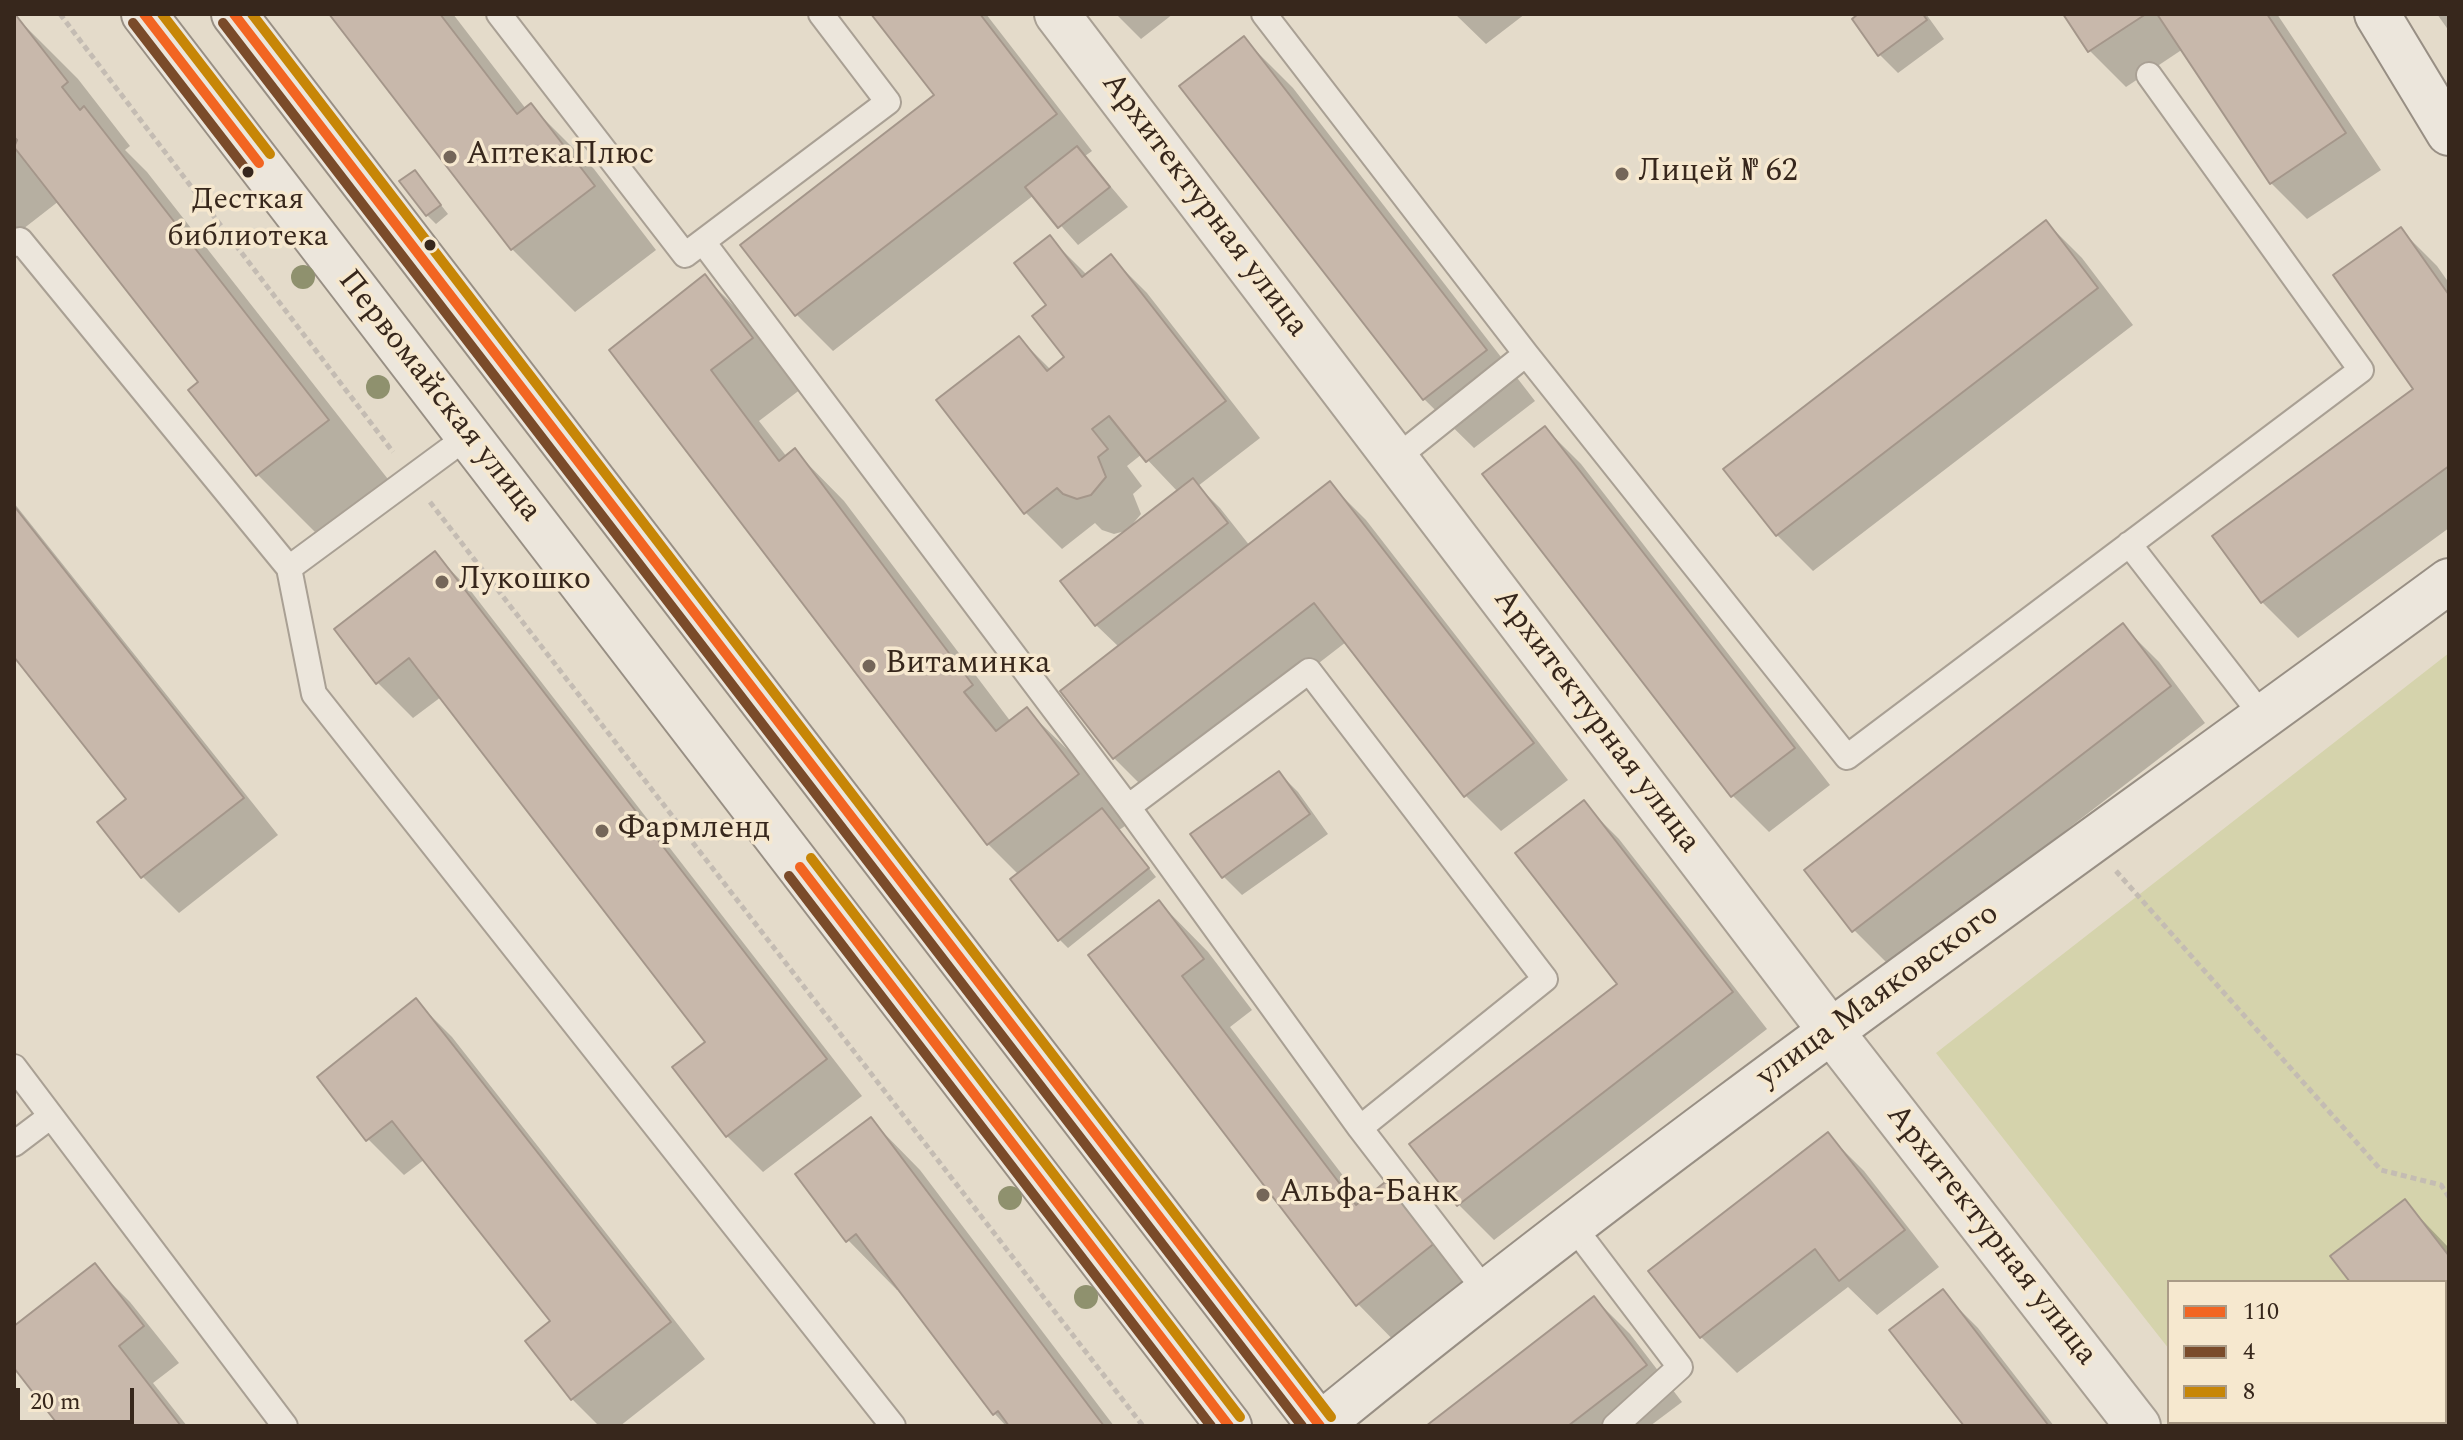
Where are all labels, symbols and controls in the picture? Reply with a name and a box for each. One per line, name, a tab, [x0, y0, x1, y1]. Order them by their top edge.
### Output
street label: Архитектурная улица	[1091, 66, 1315, 346]
place label: АптекаПлюс	[466, 138, 654, 176]
marker: АптекаПлюс	[441, 148, 459, 166]
place label: Лицей № 62	[1638, 155, 1798, 193]
marker: Десткая библиотека	[240, 164, 256, 180]
marker: Лицей № 62	[1613, 165, 1631, 183]
place label: Десткая библиотека	[167, 184, 329, 254]
unlabelled marker	[422, 237, 438, 253]
street label: Первомайская улица	[328, 263, 548, 531]
place label: Лукошко	[458, 563, 591, 601]
marker: Лукошко	[433, 573, 451, 591]
street label: Архитектурная улица	[1483, 582, 1707, 862]
place label: Витаминка	[885, 647, 1051, 685]
marker: Витаминка	[860, 657, 878, 675]
place label: Фармленд	[618, 812, 770, 850]
marker: Фармленд	[593, 822, 611, 840]
street label: улица Маяковского	[1750, 896, 2008, 1098]
street label: Архитектурная улица	[1876, 1098, 2104, 1374]
place label: Альфа-Банк	[1279, 1176, 1459, 1214]
marker: Альфа-Банк	[1254, 1186, 1272, 1204]
legend	[2167, 1280, 2447, 1424]
text: 110	[2243, 1294, 2279, 1330]
text: 4	[2243, 1334, 2255, 1370]
scale bar	[20, 1372, 138, 1422]
text: 8	[2243, 1374, 2255, 1410]
text: 20 m	[30, 1384, 81, 1420]

